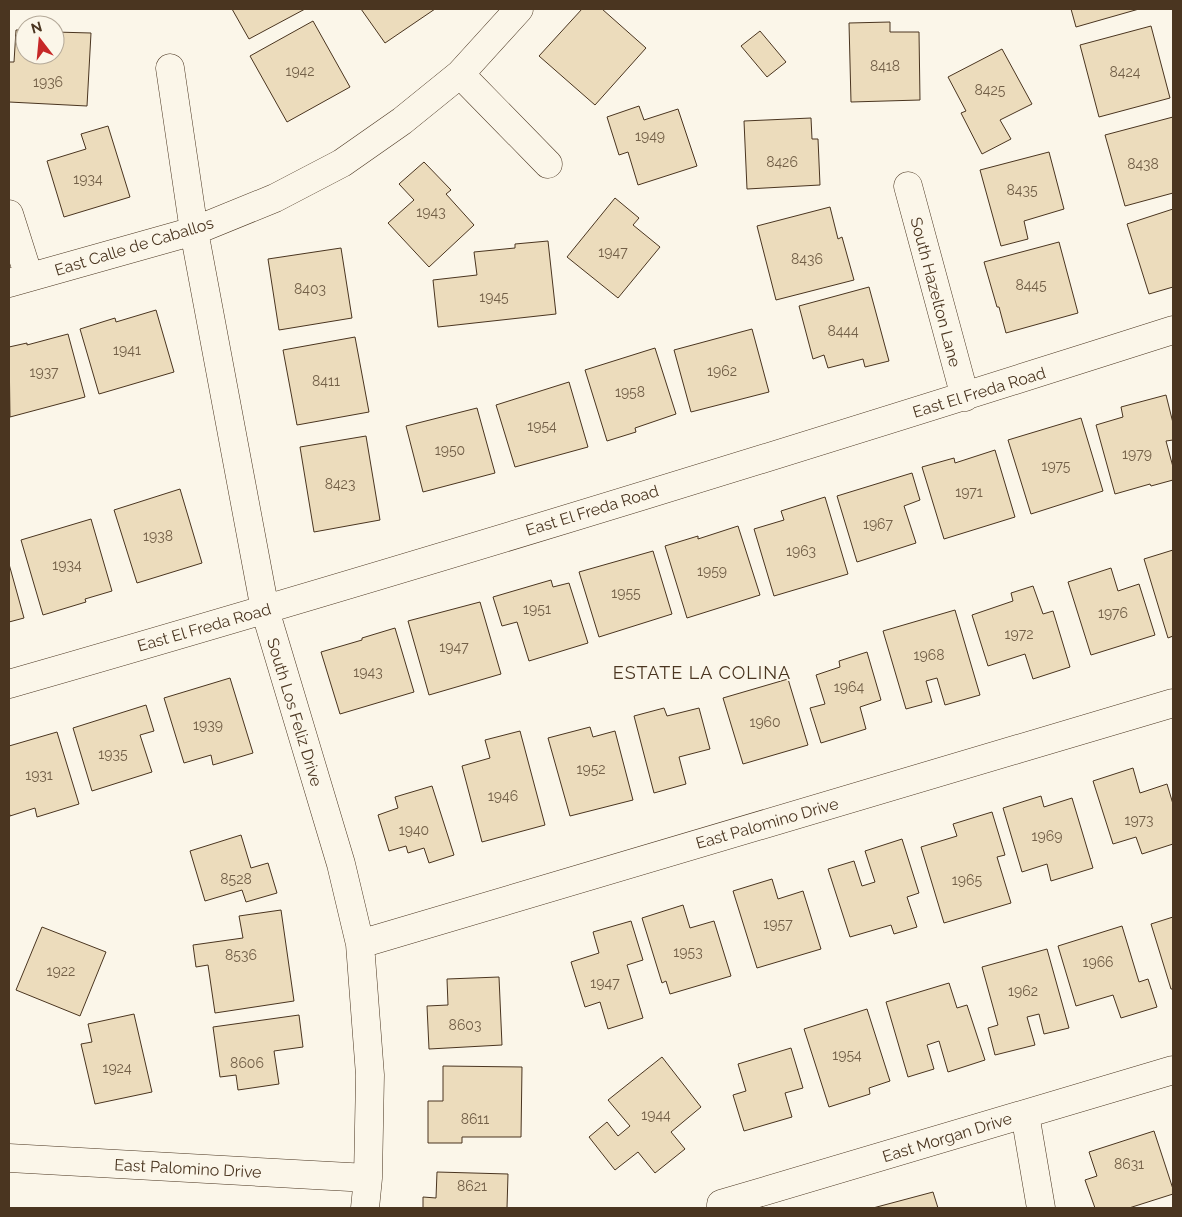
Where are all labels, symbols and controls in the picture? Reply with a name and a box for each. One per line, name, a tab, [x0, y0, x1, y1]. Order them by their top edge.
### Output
north arrow	[15, 15, 65, 65]
text: N	[29, 18, 44, 37]
house number: 8418	[870, 58, 900, 74]
house number: 1942	[285, 63, 315, 79]
house number: 8424	[1110, 64, 1141, 80]
house number: 1936	[33, 74, 63, 90]
house number: 8425	[975, 82, 1006, 98]
house number: 1949	[635, 128, 665, 144]
house number: 8426	[766, 154, 798, 170]
house number: 8438	[1127, 156, 1159, 172]
house number: 1934	[73, 171, 103, 187]
house number: 8435	[1006, 182, 1038, 198]
house number: 1943	[416, 204, 446, 220]
street label: East Calle de Caballos	[52, 213, 216, 280]
street label: South Hazelton Lane	[906, 215, 965, 369]
house number: 1947	[598, 244, 628, 260]
house number: 8436	[791, 251, 823, 267]
house number: 8445	[1015, 277, 1047, 293]
house number: 8403	[294, 281, 326, 297]
house number: 1945	[479, 289, 509, 305]
house number: 8444	[827, 323, 859, 339]
house number: 1941	[113, 342, 141, 358]
house number: 1962	[707, 363, 737, 379]
street label: East El Freda Road	[910, 363, 1048, 422]
house number: 1937	[29, 364, 59, 380]
house number: 8411	[312, 373, 340, 389]
house number: 1958	[615, 384, 645, 400]
house number: 1954	[527, 418, 557, 434]
house number: 1950	[435, 442, 465, 458]
house number: 1979	[1122, 446, 1152, 462]
house number: 1975	[1041, 458, 1071, 474]
house number: 8423	[325, 476, 355, 492]
street label: East El Freda Road	[523, 481, 661, 540]
house number: 1971	[955, 484, 983, 500]
house number: 1967	[863, 516, 894, 532]
house number: 1938	[143, 528, 173, 544]
house number: 1963	[786, 543, 816, 559]
house number: 1934	[52, 557, 82, 573]
house number: 1959	[697, 563, 727, 579]
house number: 1955	[611, 585, 641, 601]
street label: East El Freda Road	[135, 599, 273, 656]
house number: 1951	[523, 601, 551, 617]
house number: 1976	[1098, 605, 1128, 621]
house number: 1972	[1005, 626, 1033, 642]
street label: South Los Feliz Drive	[263, 636, 326, 789]
house number: 1947	[439, 639, 469, 655]
house number: 1968	[914, 647, 944, 663]
district label: ESTATE LA COLINA	[613, 662, 791, 683]
house number: 1943	[353, 664, 383, 680]
house number: 1964	[834, 679, 864, 695]
house number: 1960	[749, 714, 781, 730]
house number: 1939	[193, 717, 223, 733]
house number: 1935	[98, 746, 128, 762]
house number: 1952	[576, 761, 606, 777]
house number: 1931	[25, 767, 53, 783]
house number: 1946	[488, 788, 518, 804]
street label: East Palomino Drive	[694, 794, 841, 853]
house number: 1973	[1124, 812, 1154, 828]
house number: 1940	[399, 822, 429, 838]
house number: 1969	[1032, 828, 1062, 844]
house number: 8528	[220, 871, 252, 887]
house number: 1965	[952, 872, 982, 888]
house number: 1957	[763, 916, 793, 932]
house number: 1953	[673, 944, 703, 960]
house number: 8536	[225, 947, 257, 963]
house number: 1966	[1082, 954, 1114, 970]
house number: 1922	[47, 963, 75, 979]
house number: 1947	[590, 975, 620, 991]
house number: 1962	[1008, 983, 1038, 999]
house number: 8603	[449, 1017, 481, 1033]
house number: 1954	[832, 1047, 862, 1063]
house number: 8606	[230, 1055, 264, 1071]
house number: 1924	[102, 1060, 132, 1076]
house number: 1944	[641, 1107, 671, 1123]
street label: East Morgan Drive	[880, 1109, 1014, 1166]
house number: 8611	[461, 1111, 489, 1127]
street label: East Palomino Drive	[114, 1155, 262, 1182]
house number: 8631	[1114, 1156, 1144, 1172]
house number: 8621	[457, 1178, 487, 1194]

